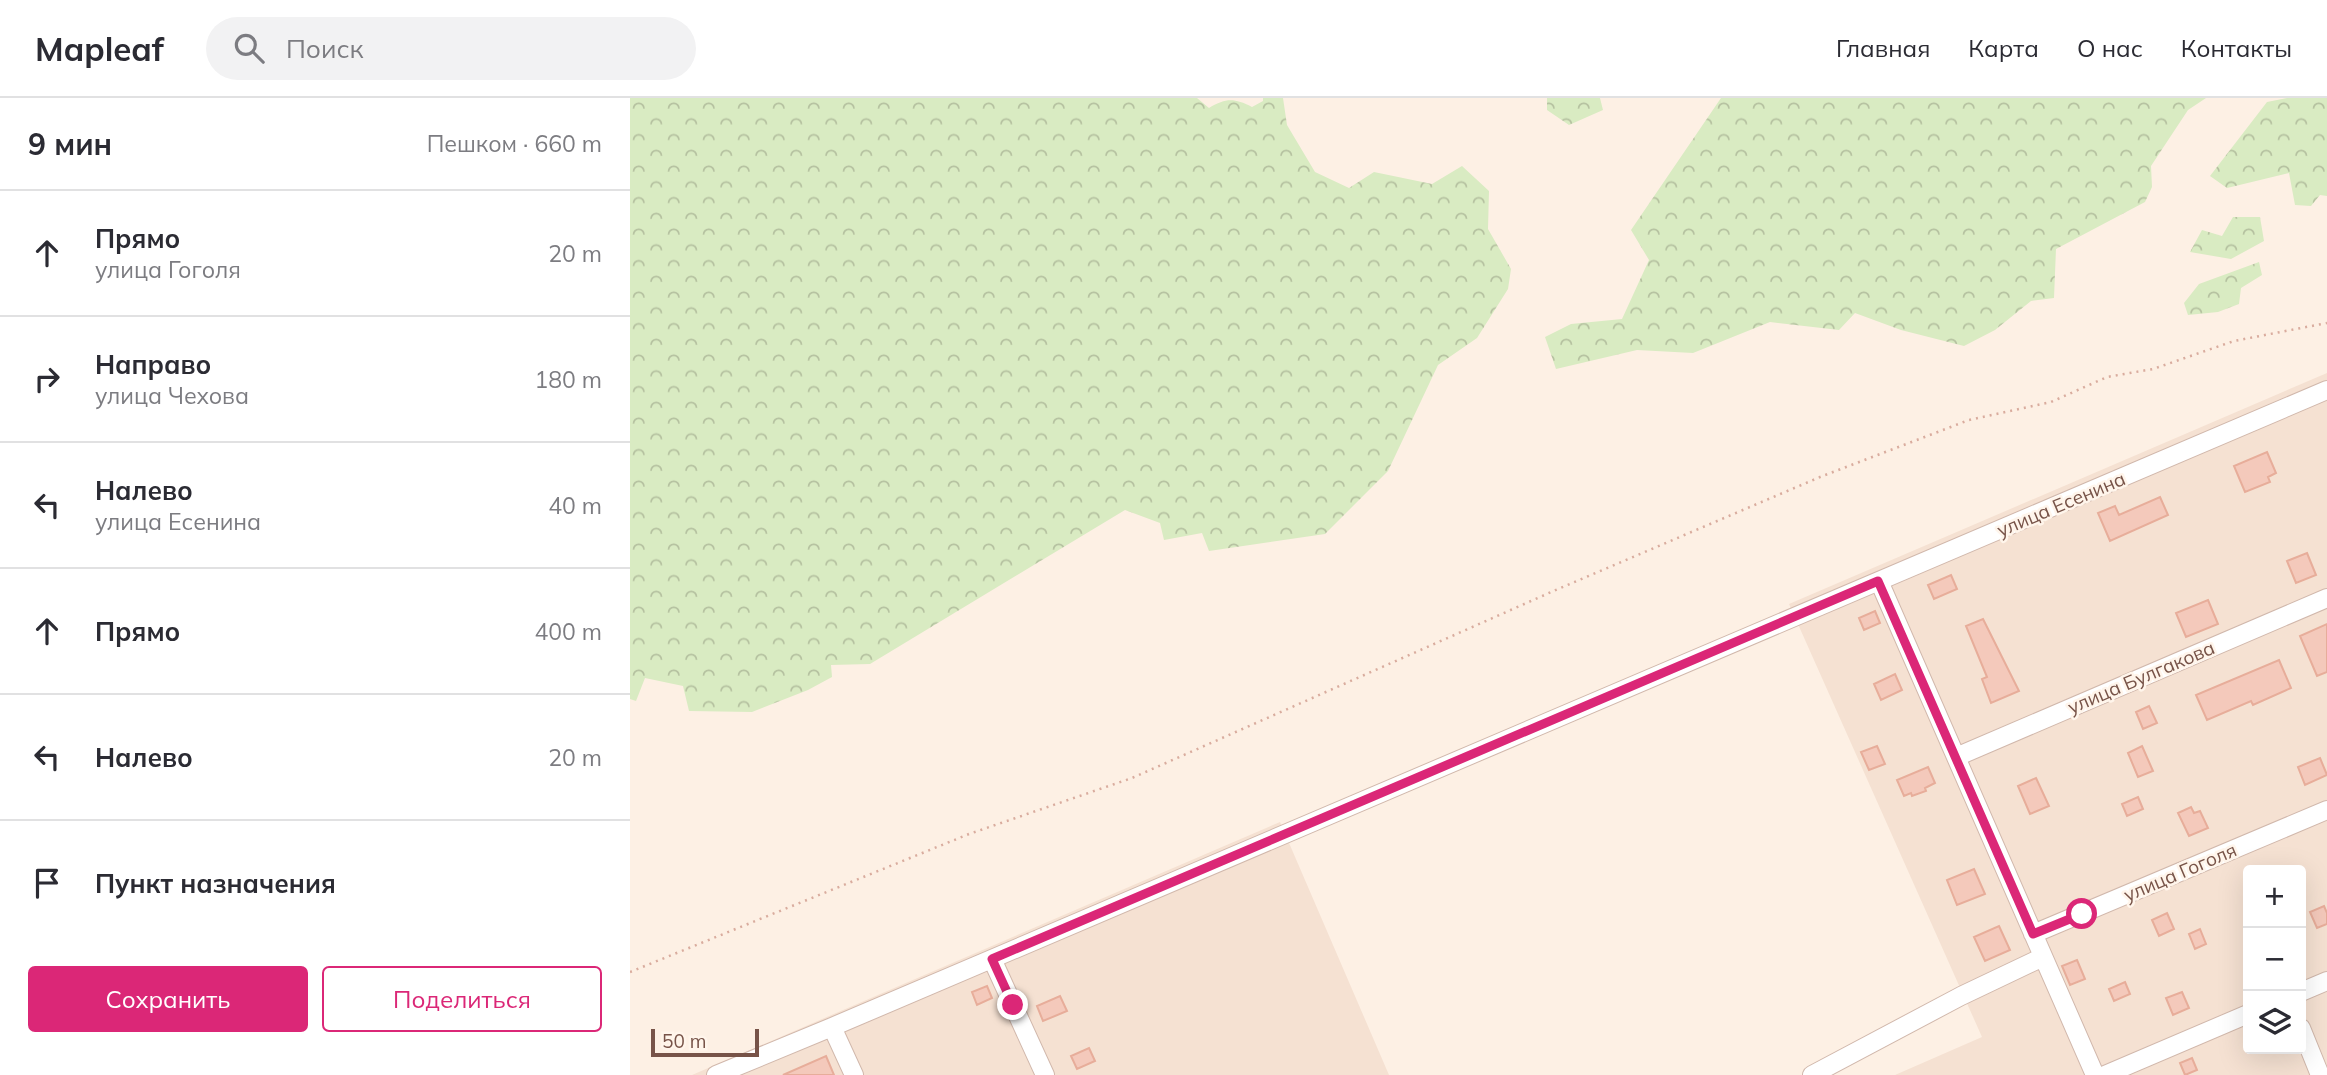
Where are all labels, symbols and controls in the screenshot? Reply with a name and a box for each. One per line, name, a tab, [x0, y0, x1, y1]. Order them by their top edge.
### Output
search box	[206, 17, 696, 80]
text: Mapleaf	[35, 28, 164, 69]
icon: search	[230, 29, 268, 67]
text: Поиск	[286, 32, 364, 65]
text: Главная	[1836, 33, 1930, 63]
text: Карта	[1968, 33, 2039, 63]
text: О нас	[2077, 33, 2143, 63]
text: Контакты	[2181, 33, 2292, 63]
text: 9 мин	[28, 125, 112, 163]
text: Пешком · 660 m	[427, 129, 602, 158]
text: Прямо	[95, 222, 180, 255]
icon: ahead	[28, 234, 66, 272]
text: 20 m	[548, 239, 602, 268]
text: улица Гоголя	[95, 255, 241, 284]
text: Направо	[95, 348, 211, 381]
icon: right	[28, 360, 66, 398]
text: 180 m	[534, 365, 602, 394]
text: улица Чехова	[95, 381, 249, 410]
street label: улица Есенина	[1993, 466, 2129, 542]
text: Налево	[95, 474, 193, 507]
icon: left	[28, 486, 66, 524]
text: 40 m	[548, 491, 602, 520]
text: улица Есенина	[95, 507, 261, 536]
icon: ahead	[28, 612, 66, 650]
text: Прямо	[95, 615, 180, 648]
text: 400 m	[534, 617, 602, 646]
street label: улица Булгакова	[2064, 635, 2218, 719]
icon: left	[28, 738, 66, 776]
text: Налево	[95, 741, 193, 774]
text: 20 m	[548, 743, 602, 772]
street label: улица Гоголя	[2120, 837, 2240, 907]
icon: arrive	[28, 864, 66, 902]
map controls	[2243, 865, 2306, 1054]
button: +	[2243, 865, 2306, 928]
text: Пункт назначения	[95, 867, 336, 900]
route start	[2066, 898, 2097, 929]
button: −	[2243, 928, 2306, 991]
button: Сохранить	[28, 966, 308, 1032]
button: Поделиться	[322, 966, 602, 1032]
route end	[997, 989, 1028, 1020]
button: layers	[2243, 991, 2306, 1054]
scale bar	[651, 1026, 760, 1058]
text: 50 m	[662, 1029, 706, 1053]

